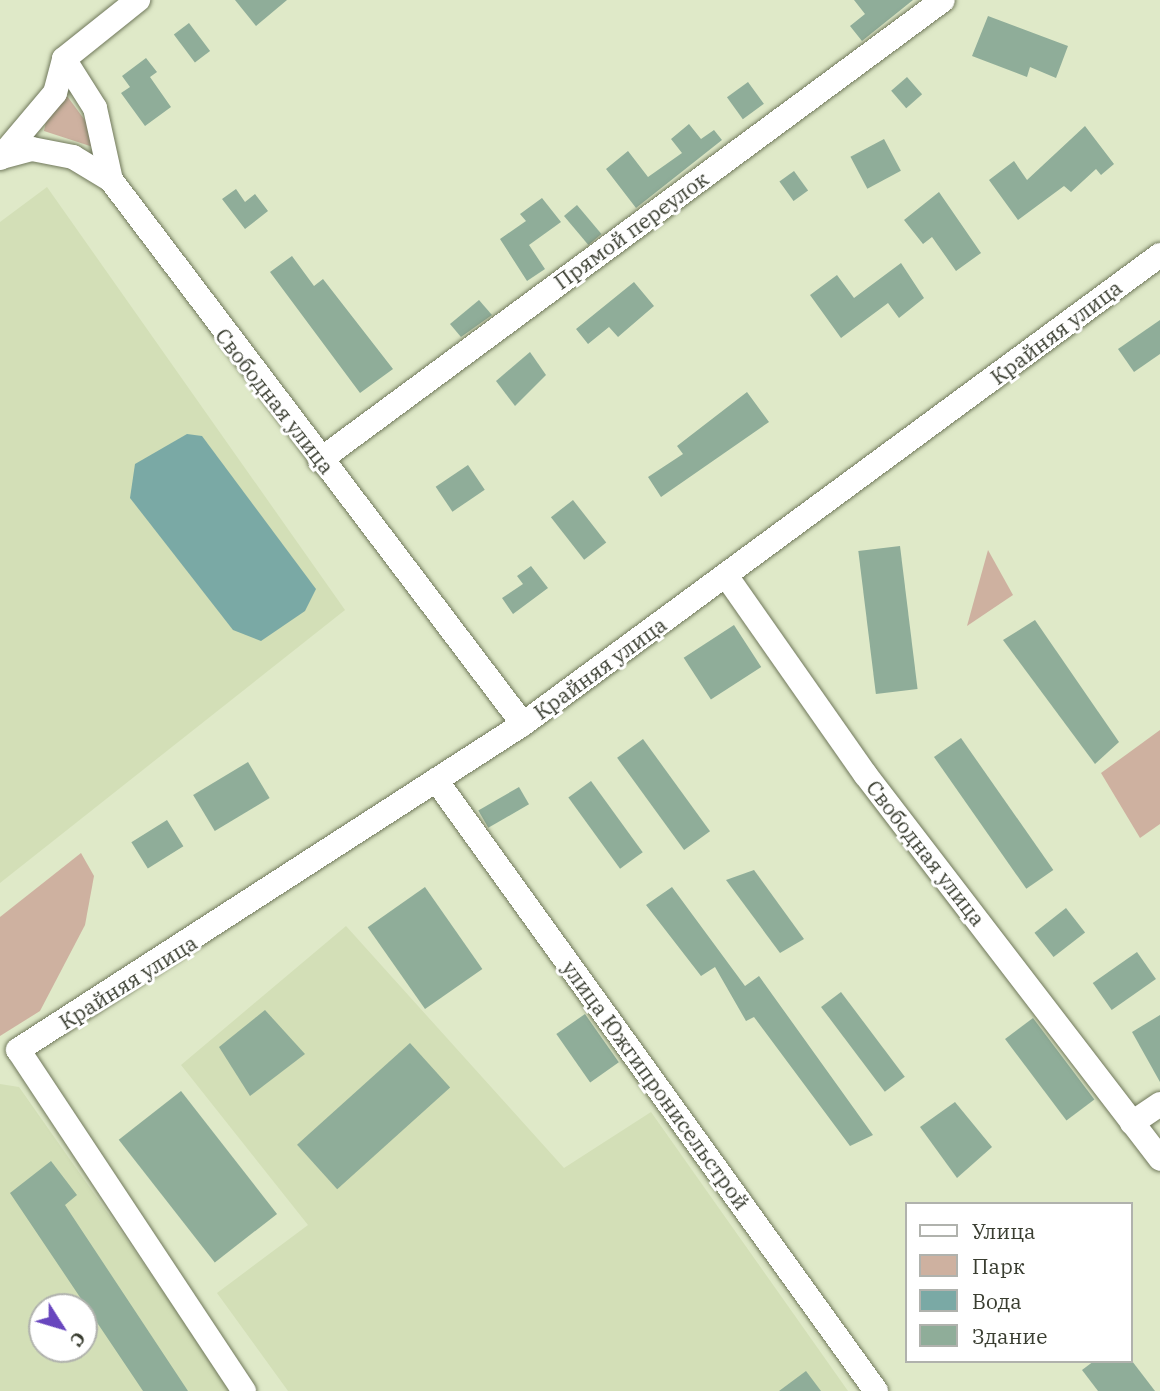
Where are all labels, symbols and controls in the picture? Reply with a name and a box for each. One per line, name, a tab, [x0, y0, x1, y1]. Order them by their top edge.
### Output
street label: Прямой переулок	[549, 166, 713, 294]
street label: Крайняя улица	[985, 274, 1127, 390]
street label: Свободная улица	[210, 323, 340, 479]
street label: Крайняя улица	[529, 611, 671, 725]
street label: Свободная улица	[861, 775, 991, 931]
street label: Крайняя улица	[54, 930, 202, 1034]
street label: улица Южгипронисельстрой	[557, 955, 755, 1215]
legend	[904, 1202, 1132, 1363]
text: Улица	[972, 1217, 1036, 1245]
text: Парк	[972, 1252, 1025, 1280]
text: Вода	[972, 1287, 1022, 1315]
north arrow	[28, 1293, 98, 1363]
text: Здание	[972, 1322, 1047, 1350]
text: С	[65, 1327, 92, 1352]

